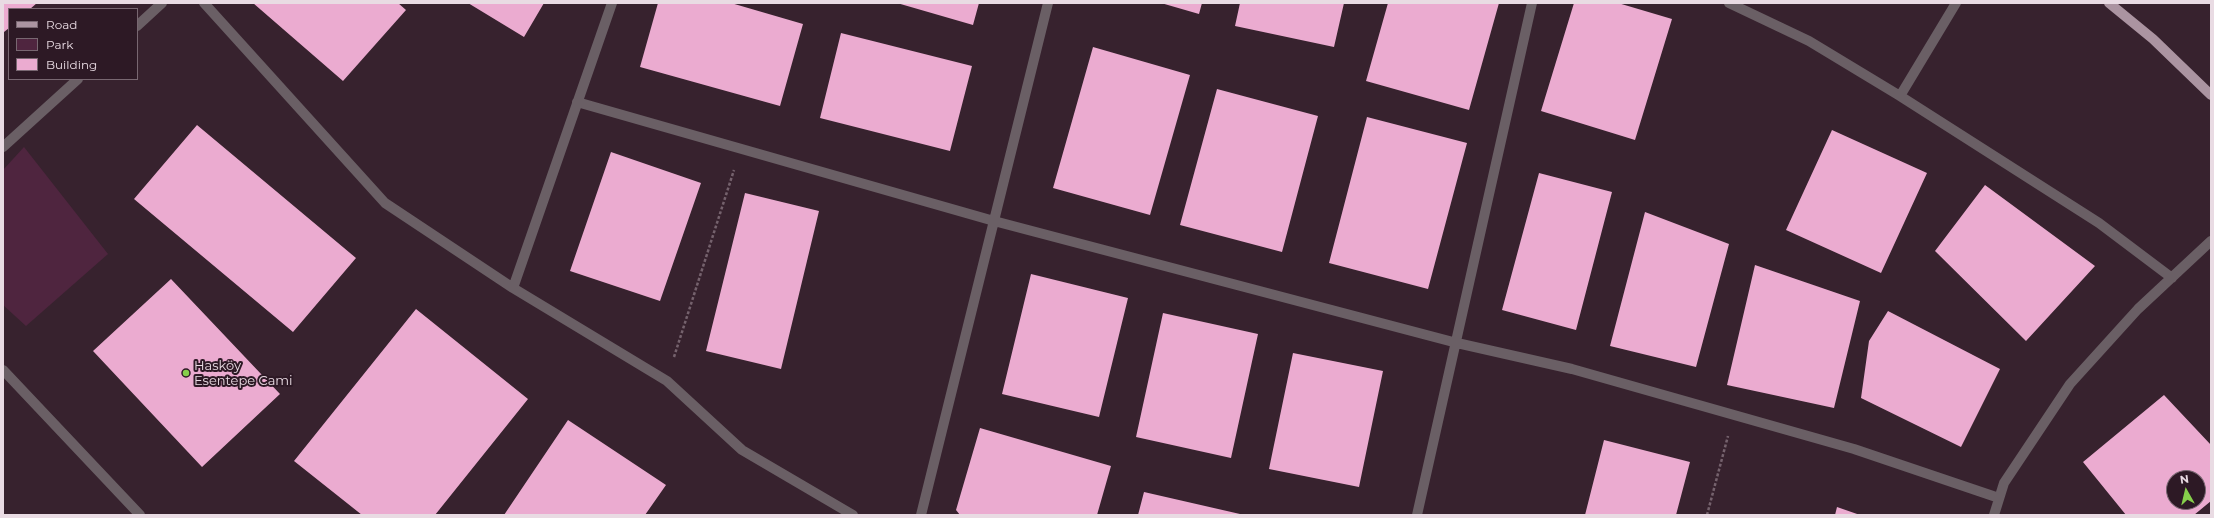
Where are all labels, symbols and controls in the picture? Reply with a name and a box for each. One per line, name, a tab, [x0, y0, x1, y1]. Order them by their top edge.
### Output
legend	[8, 8, 138, 80]
text: Road	[46, 17, 77, 32]
text: Park	[46, 37, 73, 52]
text: Building	[46, 57, 97, 72]
place label: Hasköy Esentepe Cami	[194, 358, 293, 389]
marker: Hasköy Esentepe Cami	[181, 368, 191, 378]
north arrow	[2166, 470, 2206, 510]
text: N	[2179, 472, 2190, 487]

